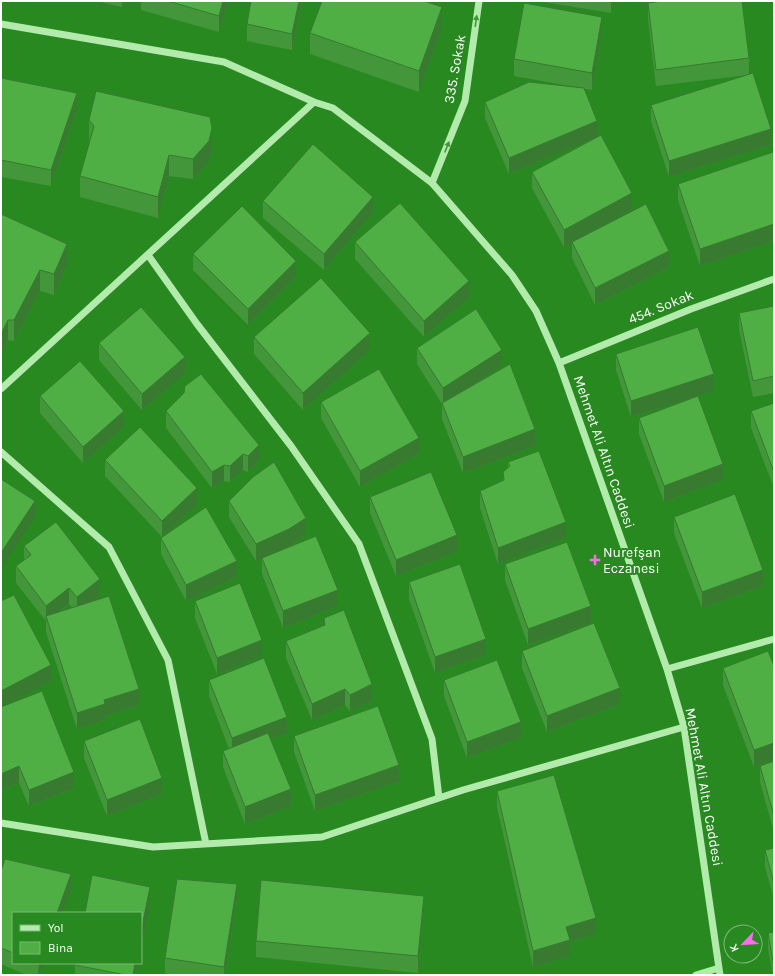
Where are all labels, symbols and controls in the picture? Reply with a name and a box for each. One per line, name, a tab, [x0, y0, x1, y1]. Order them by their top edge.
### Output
one-way arrow	[473, 15, 479, 27]
street label: 335. Sokak	[441, 33, 469, 105]
one-way arrow	[444, 141, 450, 153]
street label: 454. Sokak	[626, 286, 696, 328]
street label: Mehmet Ali Altın Caddesi	[570, 373, 638, 531]
place label: Nurefşan Eczanesi	[603, 544, 661, 577]
marker: Nurefşan Eczanesi	[590, 555, 600, 565]
street label: Mehmet Ali Altın Caddesi	[682, 706, 726, 868]
legend	[12, 912, 142, 964]
text: Yol	[48, 921, 64, 935]
north arrow	[723, 924, 763, 964]
text: Bina	[48, 941, 73, 955]
text: K	[727, 941, 742, 954]

